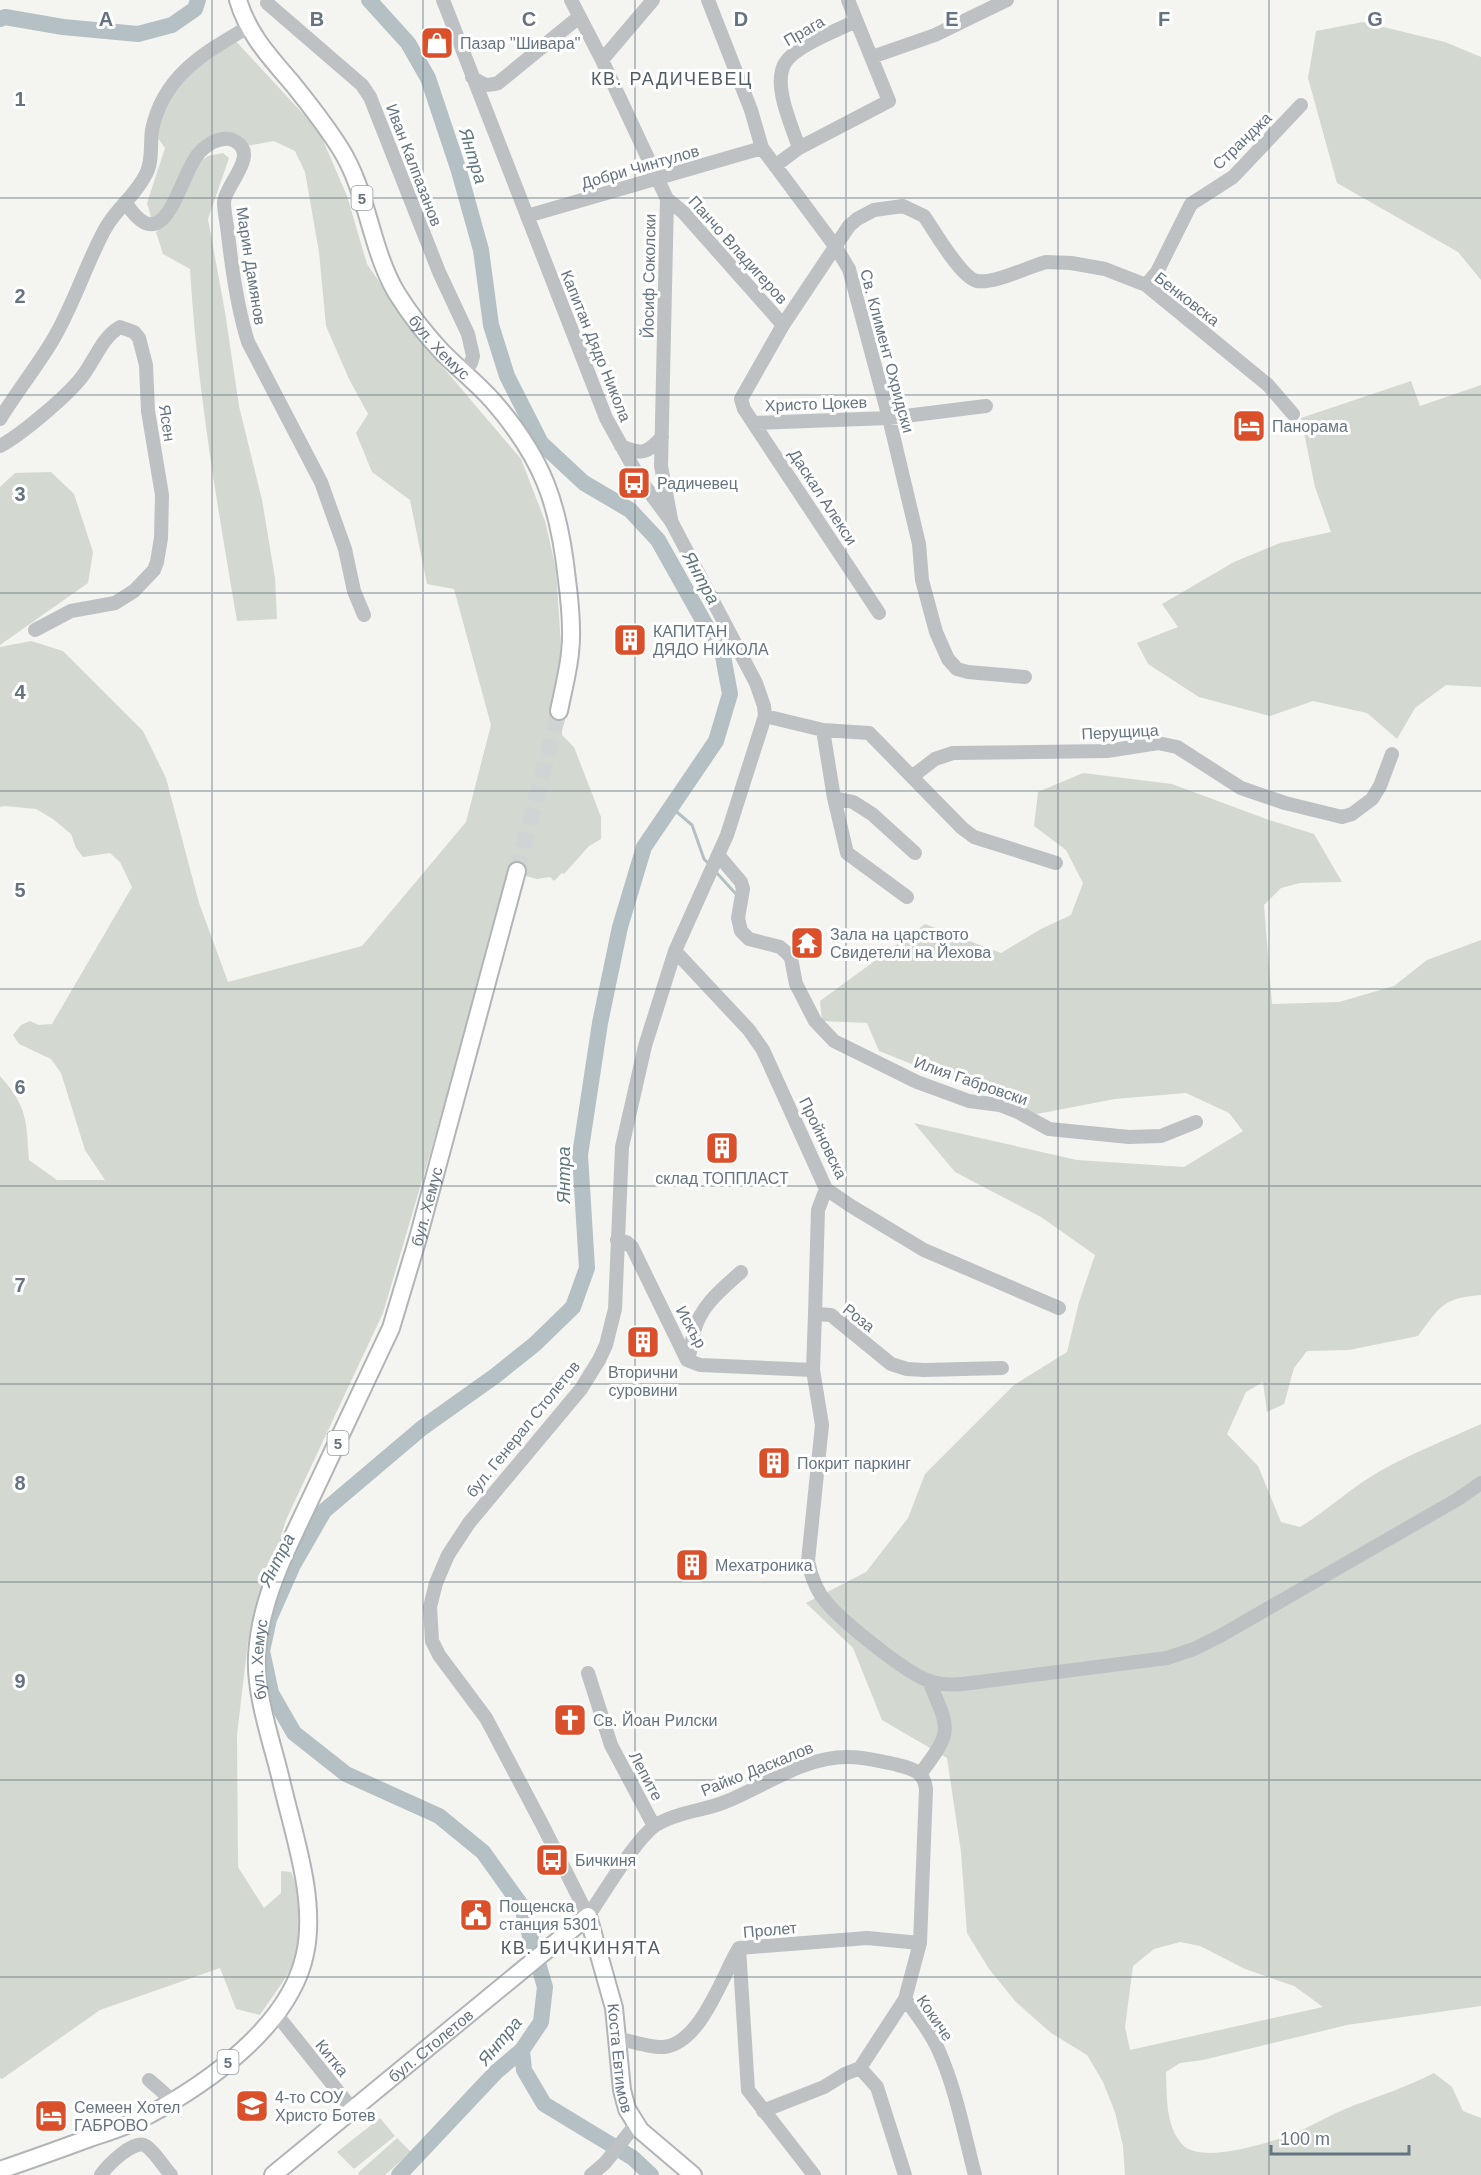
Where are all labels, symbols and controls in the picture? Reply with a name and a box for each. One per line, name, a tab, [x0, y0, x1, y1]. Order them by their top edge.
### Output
text: A	[99, 8, 113, 30]
text: B	[310, 8, 324, 30]
text: C	[522, 8, 536, 30]
text: D	[734, 8, 748, 30]
text: E	[945, 8, 959, 30]
text: F	[1158, 8, 1170, 30]
text: G	[1367, 8, 1383, 30]
street label: Прага	[781, 13, 827, 49]
shop icon: Пазар ''Шивара''	[419, 25, 455, 61]
place label: Пазар ''Шивара''	[460, 35, 581, 52]
district label: КВ. РАДИЧЕВЕЦ	[591, 69, 753, 89]
text: 1	[14, 88, 26, 110]
street label: Иван Калпазанов	[383, 102, 445, 228]
street label: Странджа	[1209, 109, 1275, 173]
water label: Янтра	[455, 125, 491, 186]
street label: Добри Чинтулов	[579, 142, 701, 192]
road number: 5	[352, 186, 372, 210]
street label: Панчо Владигеров	[685, 193, 791, 307]
street label: Марин Дамянов	[233, 206, 269, 326]
street label: Йосиф Соколски	[638, 214, 659, 338]
street label: Св. Климент Охридски	[857, 267, 917, 435]
street label: Капитан Дядо Никола	[558, 268, 634, 424]
street label: Бенковска	[1151, 269, 1223, 329]
text: 2	[14, 285, 26, 307]
street label: бул. Хемус	[406, 311, 474, 382]
street label: Христо Цокев	[765, 394, 867, 414]
street label: Ясен	[156, 403, 178, 443]
hotel icon: Панорама	[1231, 408, 1267, 444]
place label: Панорама	[1272, 418, 1348, 435]
street label: Даскал Алекси	[786, 446, 860, 548]
bus stop icon: Радичевец	[616, 465, 652, 501]
place label: Радичевец	[657, 475, 738, 492]
text: 3	[14, 483, 26, 505]
water label: Янтра	[678, 547, 724, 608]
building icon: КАПИТАН ДЯДО НИКОЛА	[612, 622, 648, 658]
place label: КАПИТАН ДЯДО НИКОЛА	[653, 623, 769, 658]
text: 4	[14, 681, 26, 703]
street label: Перущица	[1081, 721, 1159, 743]
text: 5	[14, 879, 26, 901]
temple icon: Зала на царството Свидетели на Йехова	[789, 925, 825, 961]
place label: Зала на царството Свидетели на Йехова	[830, 926, 991, 961]
street label: Илия Габровски	[912, 1054, 1030, 1108]
text: 6	[14, 1076, 26, 1098]
street label: Пройновска	[796, 1094, 850, 1182]
building icon: склад ТОППЛАСТ	[704, 1130, 740, 1166]
water label: Янтра	[554, 1147, 574, 1205]
street label: бул. Хемус	[408, 1165, 445, 1248]
place label: склад ТОППЛАСТ	[655, 1170, 789, 1187]
text: 7	[14, 1274, 26, 1296]
street label: Роза	[840, 1301, 878, 1336]
street label: Искър	[673, 1303, 709, 1351]
building icon: Вторични суровини	[625, 1324, 661, 1360]
street label: бул. Генерал Столетов	[463, 1358, 583, 1500]
place label: Вторични суровини	[608, 1364, 678, 1399]
road number: 5	[328, 1431, 348, 1455]
building icon: Покрит паркинг	[756, 1445, 792, 1481]
place label: Покрит паркинг	[797, 1455, 911, 1472]
text: 8	[14, 1472, 26, 1494]
water label: Янтра	[255, 1530, 299, 1591]
building icon: Мехатроника	[674, 1547, 710, 1583]
place label: Мехатроника	[715, 1557, 813, 1574]
street label: бул. Хемус	[248, 1617, 270, 1701]
text: 9	[14, 1670, 26, 1692]
church icon: Св. Йоан Рилски	[552, 1702, 588, 1738]
place label: Св. Йоан Рилски	[593, 1711, 717, 1729]
street label: Райко Даскалов	[698, 1739, 816, 1799]
street label: Лепите	[626, 1749, 666, 1803]
bus stop icon: Бичкиня	[534, 1842, 570, 1878]
place label: Бичкиня	[575, 1852, 636, 1869]
public building icon: Пощенска станция 5301	[458, 1897, 494, 1933]
place label: Пощенска станция 5301	[499, 1898, 599, 1933]
street label: Пролет	[742, 1919, 798, 1941]
district label: КВ. БИЧКИНЯТА	[501, 1938, 661, 1958]
street label: Кокиче	[914, 1992, 956, 2044]
street label: Коста Евтимов	[605, 2003, 636, 2115]
street label: бул. Столетов	[385, 2006, 476, 2085]
water label: Янтра	[473, 2013, 526, 2070]
street label: Китка	[312, 2036, 352, 2080]
road number: 5	[218, 2050, 238, 2074]
school or university icon: 4-то СОУ Христо Ботев	[234, 2088, 270, 2124]
place label: 4-то СОУ Христо Ботев	[275, 2089, 376, 2124]
hotel icon: Семеен Хотел ГАБРОВО	[33, 2098, 69, 2134]
place label: Семеен Хотел ГАБРОВО	[74, 2099, 180, 2134]
scale bar	[1271, 2118, 1409, 2156]
text: 100 m	[1280, 2129, 1330, 2149]

